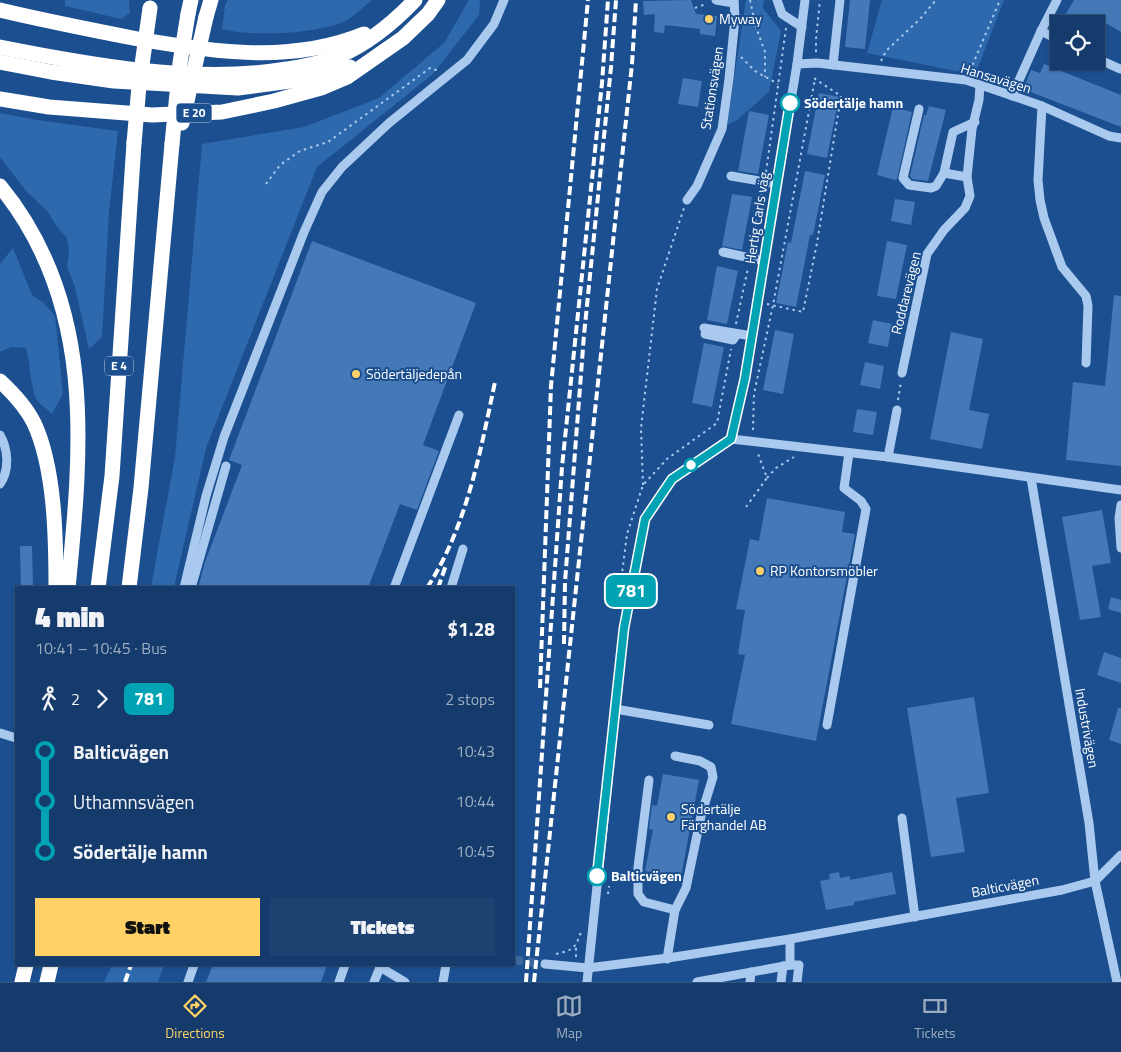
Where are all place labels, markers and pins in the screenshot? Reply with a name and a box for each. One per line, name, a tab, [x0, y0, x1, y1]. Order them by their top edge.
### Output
place label: Myway	[719, 8, 762, 29]
marker: Myway	[703, 13, 715, 25]
place label: Södertälje hamn	[804, 92, 903, 113]
marker: Södertälje hamn	[780, 93, 800, 113]
place label: Södertäljedepån	[366, 363, 462, 384]
marker: Södertäljedepån	[350, 368, 362, 380]
unlabelled marker	[684, 458, 698, 472]
place label: RP Kontorsmöbler	[770, 560, 878, 581]
marker: RP Kontorsmöbler	[754, 565, 766, 577]
place label: Södertälje Färghandel AB	[681, 798, 767, 835]
marker: Södertälje Färghandel AB	[665, 811, 677, 823]
place label: Balticvägen	[611, 865, 682, 886]
marker: Balticvägen	[587, 866, 607, 886]

